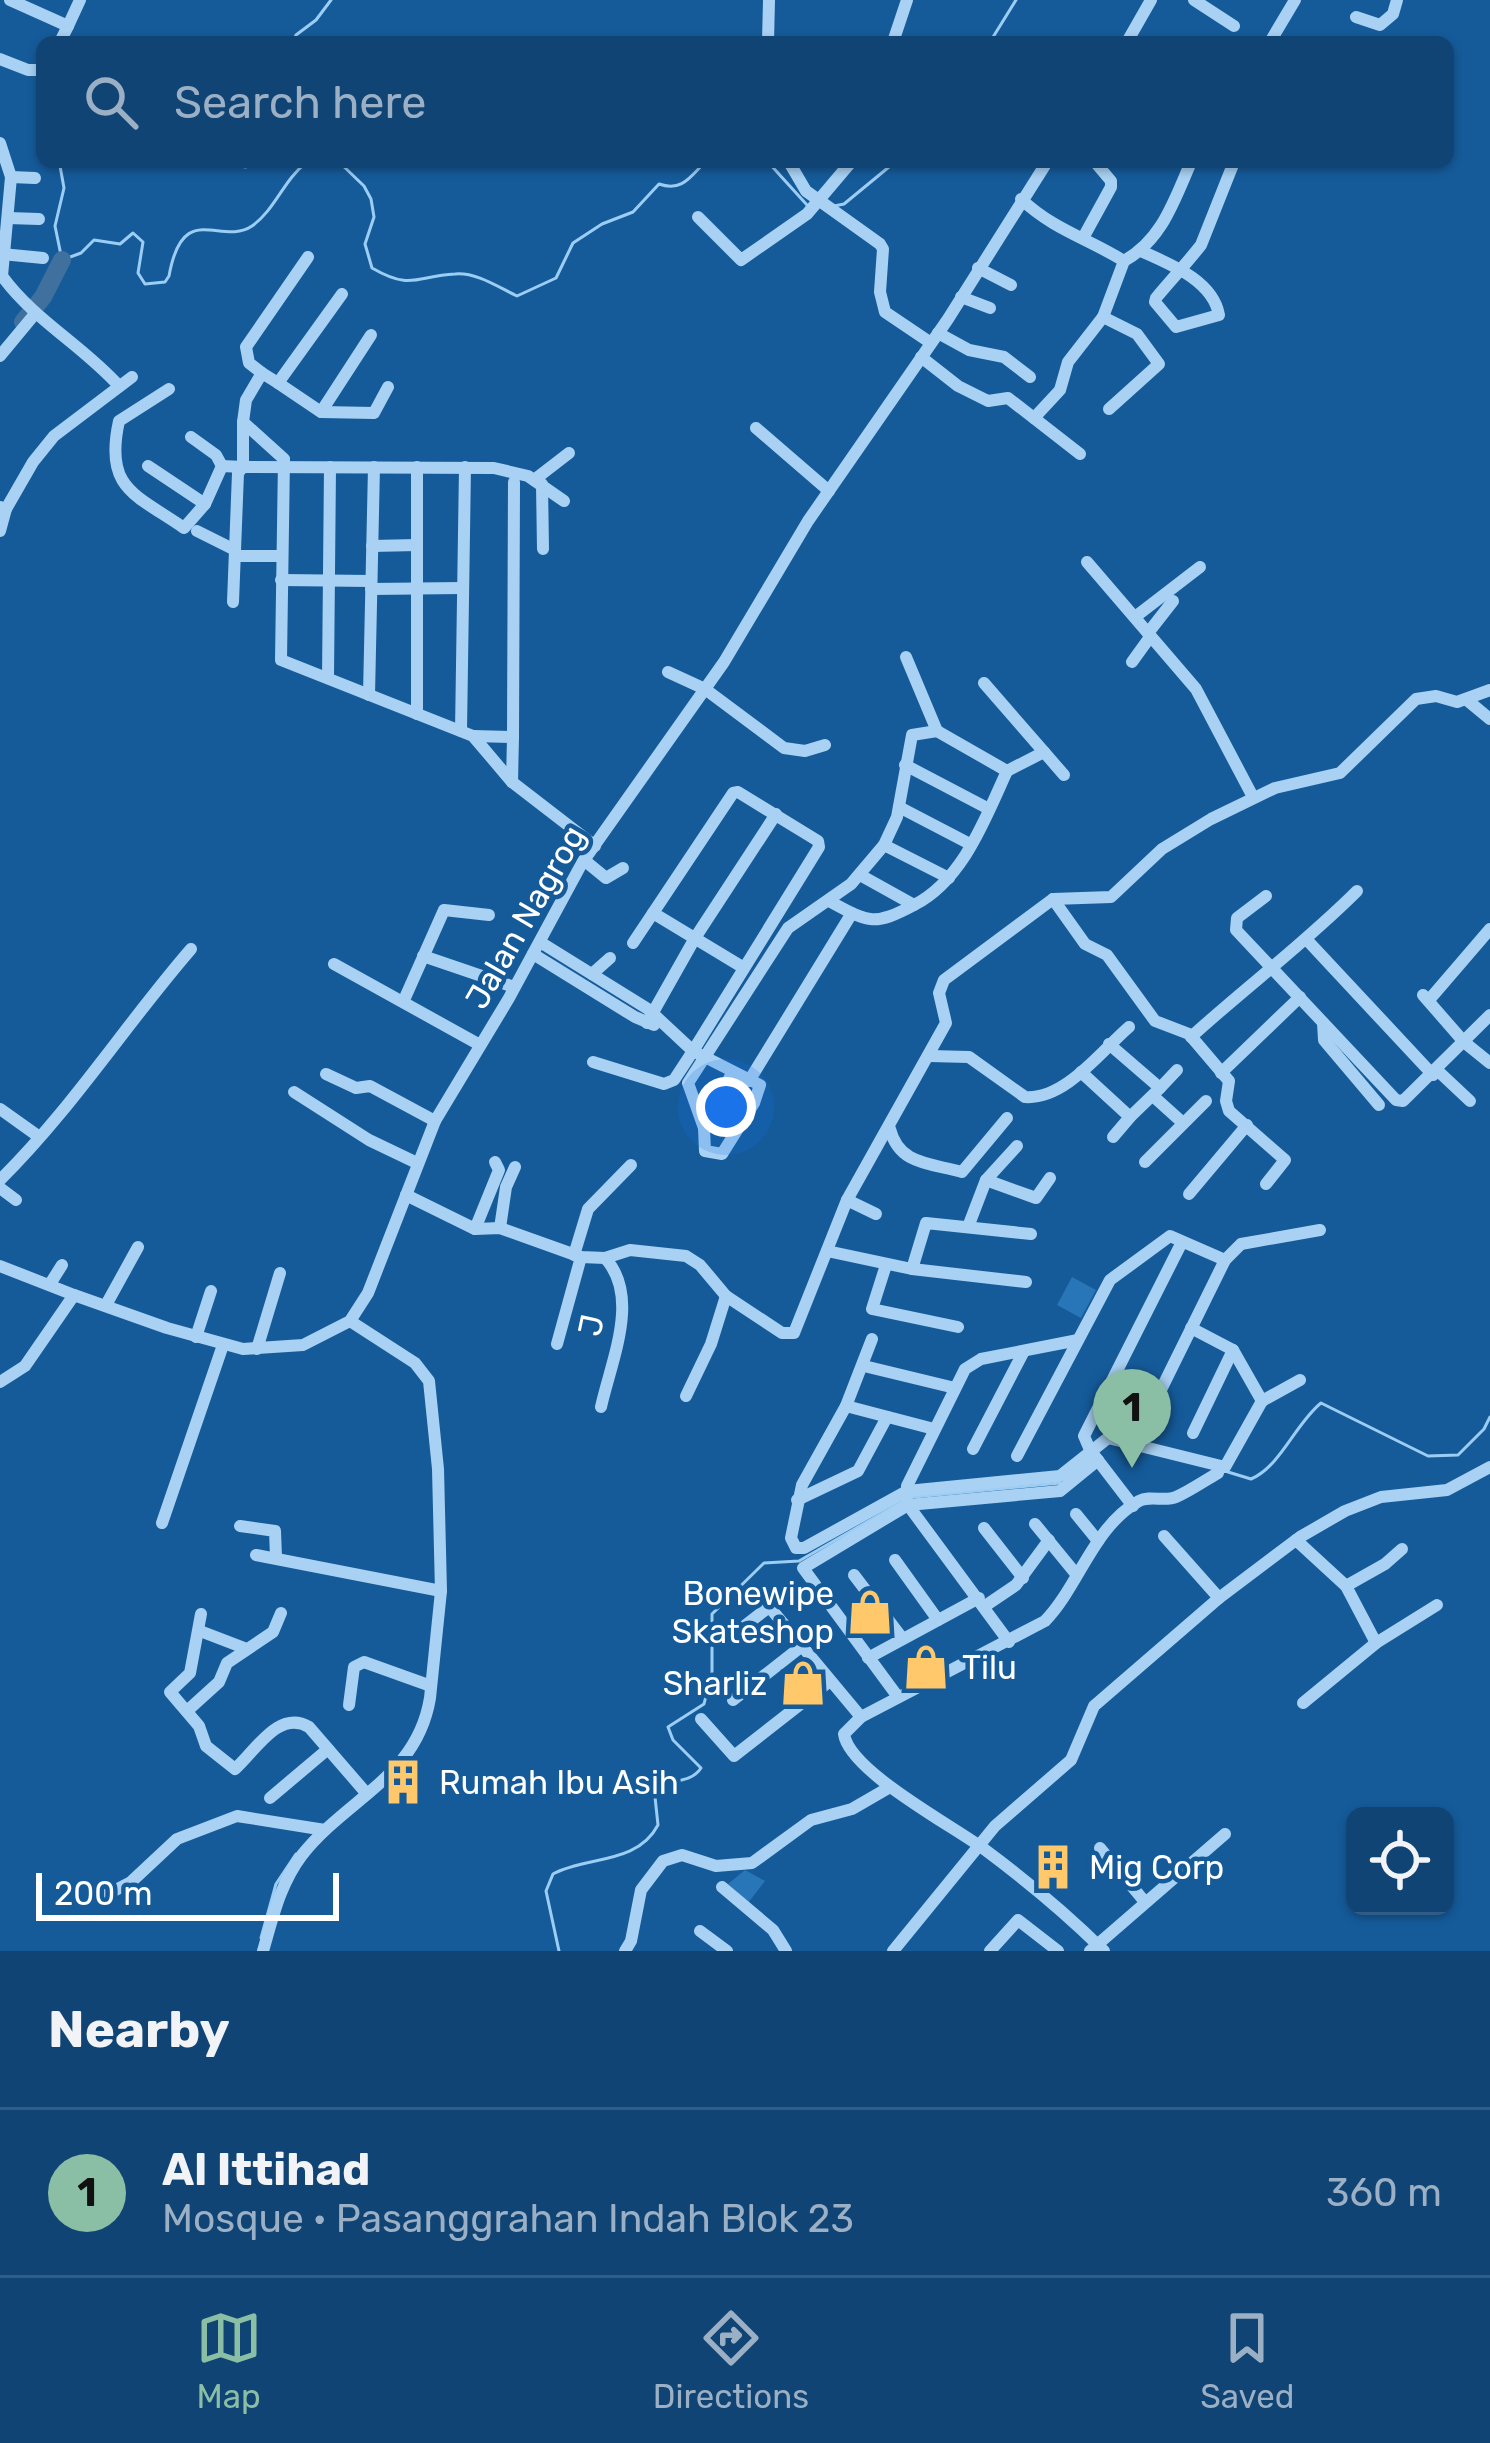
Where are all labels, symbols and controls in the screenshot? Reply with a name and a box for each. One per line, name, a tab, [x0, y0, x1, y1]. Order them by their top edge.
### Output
search box	[36, 36, 1454, 168]
icon: search	[78, 69, 144, 135]
text: Search here	[174, 76, 426, 129]
street label: Jalan Nagrog	[457, 818, 593, 1016]
your location	[696, 1077, 756, 1137]
street label: J	[570, 1311, 612, 1339]
pin: 1	[1093, 1369, 1171, 1468]
place label: Bonewipe Skateshop	[672, 1574, 834, 1651]
shop icon: Bonewipe Skateshop	[845, 1587, 895, 1637]
shop icon: Tilu	[901, 1642, 951, 1692]
place label: Tilu	[962, 1648, 1017, 1687]
shop icon: Sharliz	[778, 1658, 828, 1708]
place label: Sharliz	[663, 1664, 767, 1703]
building icon: Rumah Ibu Asih	[378, 1757, 428, 1807]
place label: Rumah Ibu Asih	[439, 1763, 679, 1802]
map controls	[1346, 1807, 1454, 1915]
button: locate	[1346, 1807, 1454, 1915]
building icon: Mig Corp	[1028, 1842, 1078, 1892]
place label: Mig Corp	[1089, 1848, 1224, 1887]
scale bar	[36, 1867, 339, 1920]
text: 200 m	[54, 1874, 153, 1913]
text: Nearby	[48, 1999, 230, 2060]
text: Al Ittihad	[162, 2143, 370, 2196]
text: 1	[77, 2170, 97, 2216]
text: 360 m	[1326, 2170, 1442, 2216]
text: Mosque · Pasanggrahan Indah Blok 23	[162, 2196, 854, 2242]
tab: Map	[196, 2305, 262, 2416]
tab: Directions	[653, 2305, 809, 2416]
tab: Saved	[1200, 2305, 1294, 2416]

